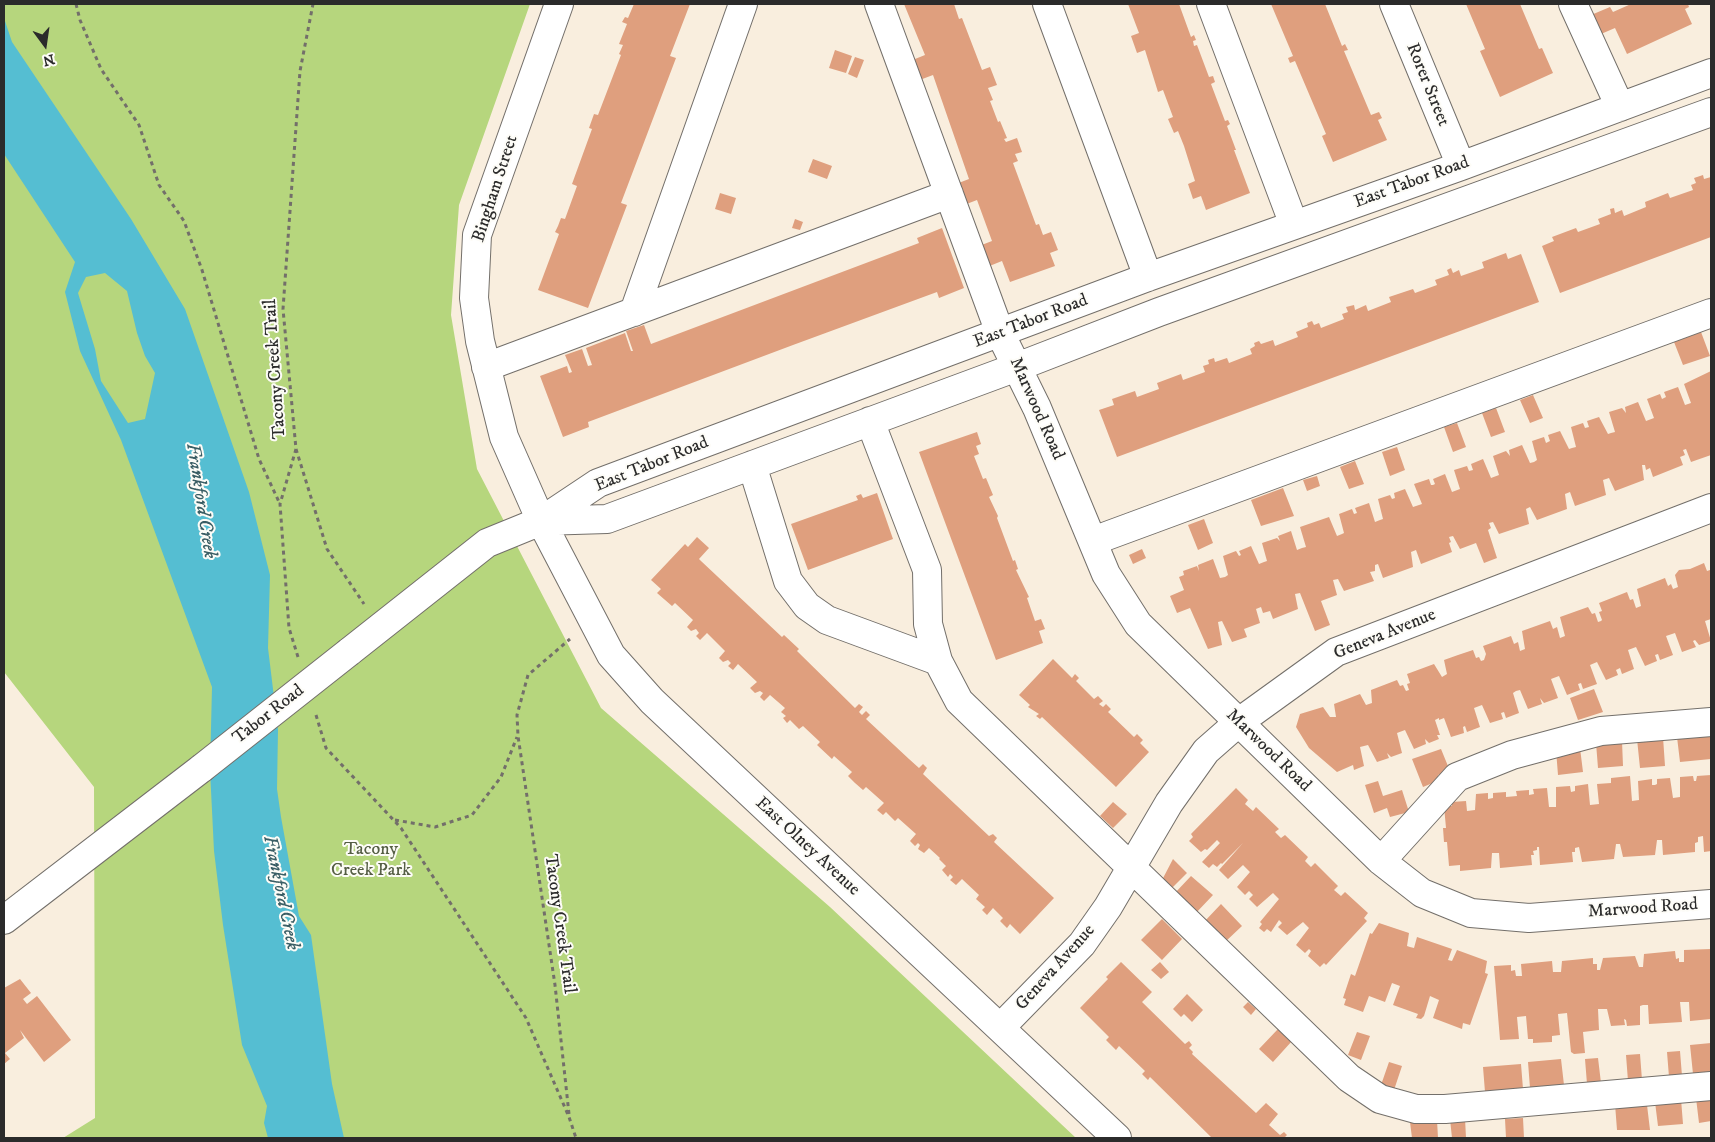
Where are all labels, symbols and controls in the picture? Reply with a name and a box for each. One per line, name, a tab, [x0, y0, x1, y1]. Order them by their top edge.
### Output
north arrow	[20, 20, 70, 70]
street label: Rorer Street	[1401, 40, 1453, 130]
text: N	[41, 49, 56, 70]
street label: Bingham Street	[469, 133, 523, 245]
street label: East Tabor Road	[1352, 152, 1472, 214]
street label: East Tabor Road	[971, 290, 1091, 354]
street label: Tacony Creek Trail	[260, 298, 292, 440]
street label: Marwood Road	[1004, 354, 1068, 464]
street label: East Tabor Road	[592, 432, 712, 498]
water label: Frankford Creek	[180, 442, 220, 560]
street label: Geneva Avenue	[1331, 605, 1439, 665]
street label: Tabor Road	[229, 680, 309, 750]
street label: Marwood Road	[1221, 705, 1315, 797]
street label: East Olney Avenue	[750, 793, 864, 901]
water label: Frankford Creek	[257, 834, 303, 952]
park label: Tacony Creek Park	[331, 839, 411, 882]
street label: Tacony Creek Trail	[539, 853, 579, 995]
street label: Marwood Road	[1587, 894, 1699, 924]
street label: Geneva Avenue	[1012, 921, 1100, 1015]

